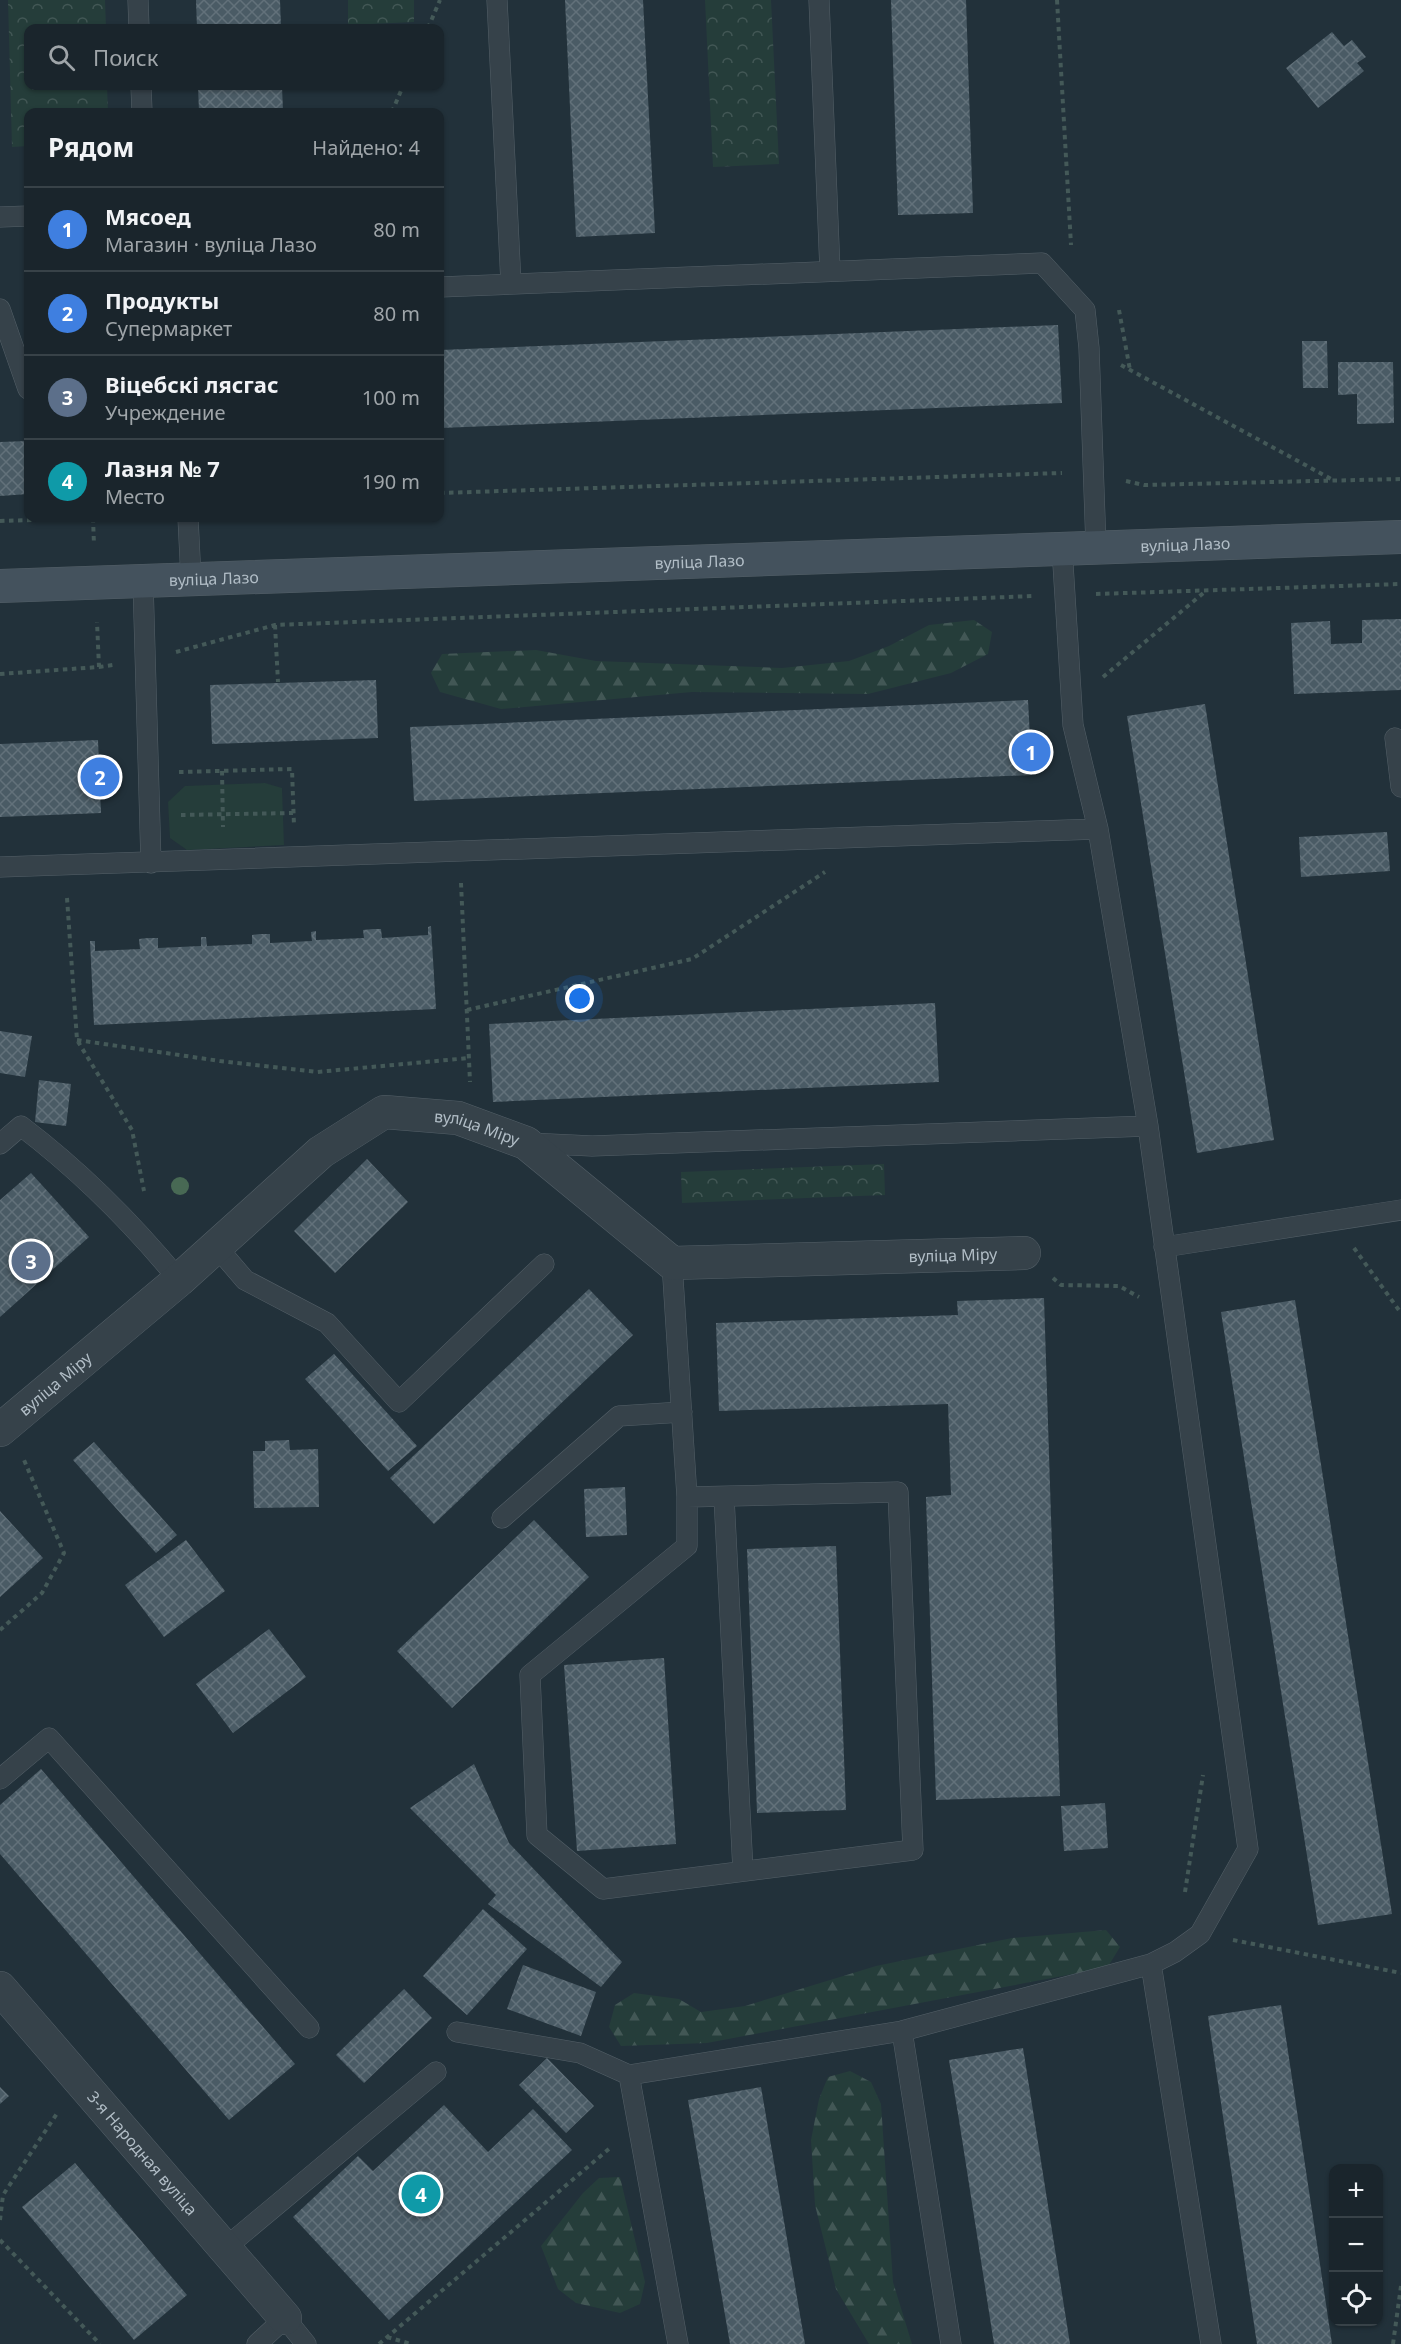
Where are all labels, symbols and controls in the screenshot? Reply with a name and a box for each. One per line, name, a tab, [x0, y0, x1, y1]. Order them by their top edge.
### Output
search box	[24, 24, 444, 90]
icon: search	[45, 41, 78, 74]
text: Поиск	[93, 42, 158, 72]
text: Рядом	[48, 129, 134, 165]
text: Найдено: 4	[312, 134, 420, 161]
text: Мясоед	[105, 201, 191, 231]
text: 1	[62, 216, 73, 243]
text: 80 m	[373, 216, 420, 243]
text: Магазин · вуліца Лазо	[105, 231, 317, 258]
text: Продукты	[105, 285, 219, 315]
text: 2	[62, 300, 73, 327]
text: 80 m	[373, 300, 420, 327]
text: Супермаркет	[105, 315, 232, 342]
text: Віцебскі лясгас	[105, 369, 278, 399]
text: 3	[62, 384, 73, 411]
text: 100 m	[362, 384, 420, 411]
text: Учреждение	[105, 399, 226, 426]
text: Лазня № 7	[105, 453, 220, 483]
text: 4	[62, 468, 73, 495]
text: 190 m	[362, 468, 420, 495]
text: Место	[105, 483, 165, 510]
street label: вуліца Лазо	[1140, 532, 1231, 557]
street label: вуліца Лазо	[654, 549, 745, 574]
street label: вуліца Лазо	[168, 566, 259, 591]
pin: 1	[1012, 730, 1050, 774]
pin: 2	[80, 754, 120, 800]
your location	[565, 984, 594, 1013]
street label: вуліца Міру	[433, 1105, 523, 1151]
pin: 3	[12, 1238, 51, 1284]
street label: вуліца Міру	[908, 1243, 998, 1267]
street label: вуліца Міру	[14, 1346, 97, 1421]
street label: 3-я Народная вуліца	[83, 2086, 202, 2220]
map controls	[1329, 2164, 1383, 2326]
button: +	[1329, 2164, 1383, 2218]
pin: 4	[402, 2172, 440, 2216]
button: −	[1329, 2218, 1383, 2272]
button: locate	[1329, 2272, 1383, 2326]

